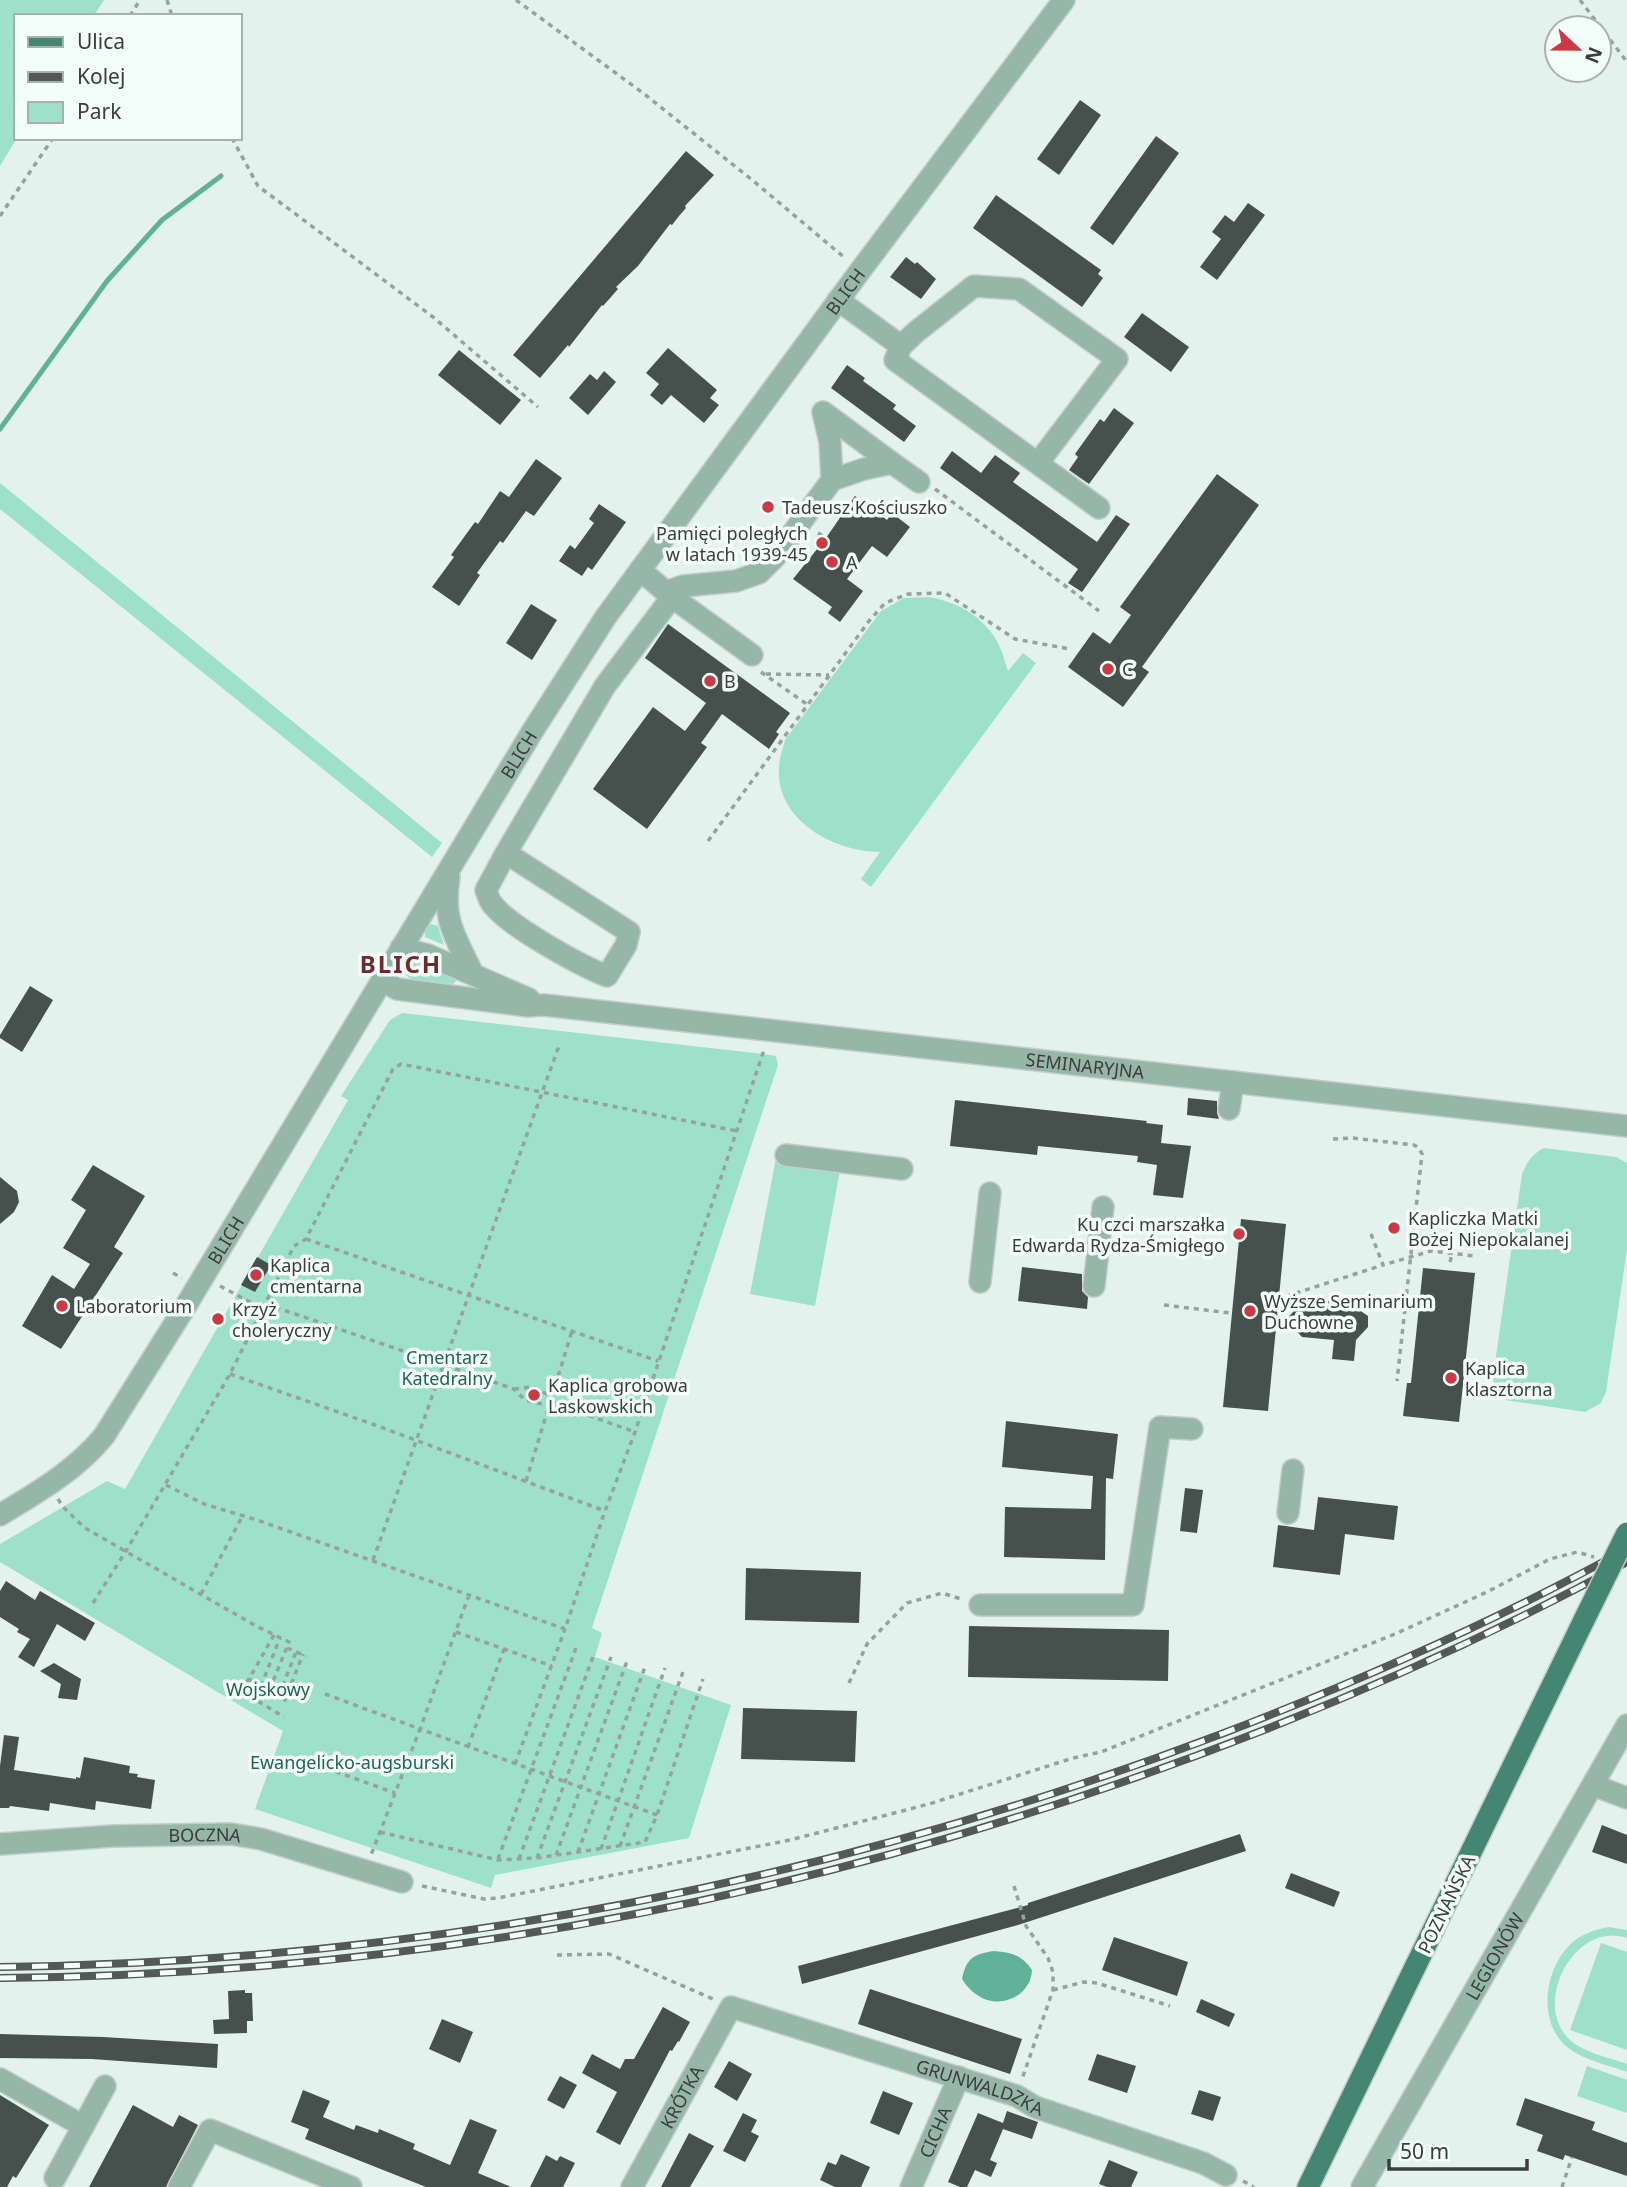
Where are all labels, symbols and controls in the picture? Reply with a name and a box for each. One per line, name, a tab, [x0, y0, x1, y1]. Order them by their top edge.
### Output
legend	[14, 14, 242, 140]
north arrow	[1543, 14, 1613, 84]
text: Ulica	[77, 27, 125, 55]
text: N	[1579, 43, 1609, 67]
text: Kolej	[77, 62, 125, 90]
text: Park	[77, 97, 122, 125]
street label: BLICH	[820, 263, 870, 319]
place label: Tadeusz Kościuszko	[782, 495, 947, 519]
marker: Tadeusz Kościuszko	[760, 499, 776, 515]
place label: Pamięci poległych w latach 1939-45	[656, 521, 808, 566]
marker: Pamięci poległych w latach 1939-45	[814, 535, 830, 551]
place label: A	[846, 550, 858, 574]
marker: A	[824, 554, 840, 570]
place label: C	[1122, 657, 1133, 681]
marker: C	[1100, 661, 1116, 677]
place label: B	[724, 669, 736, 693]
marker: B	[702, 673, 718, 689]
street label: BLICH	[495, 726, 542, 783]
district label: BLICH	[360, 947, 442, 980]
street label: SEMINARYJNA	[1025, 1047, 1146, 1084]
place label: Kapliczka Matki Bożej Niepokalanej	[1408, 1206, 1569, 1251]
street label: BLICH	[202, 1211, 249, 1268]
place label: Ku czci marszałka Edwarda Rydza-Śmigłego	[1012, 1212, 1225, 1257]
marker: Kapliczka Matki Bożej Niepokalanej	[1386, 1220, 1402, 1236]
marker: Ku czci marszałka Edwarda Rydza-Śmigłego	[1231, 1226, 1247, 1242]
place label: Kaplica cmentarna	[270, 1253, 362, 1298]
marker: Kaplica cmentarna	[248, 1267, 264, 1283]
place label: Wyższe Seminarium Duchowne	[1264, 1289, 1433, 1334]
place label: Laboratorium	[76, 1294, 192, 1318]
place label: Krzyż choleryczny	[232, 1297, 332, 1342]
marker: Laboratorium	[54, 1298, 70, 1314]
marker: Wyższe Seminarium Duchowne	[1242, 1303, 1258, 1319]
marker: Krzyż choleryczny	[210, 1311, 226, 1327]
park label: Cmentarz Katedralny	[401, 1345, 493, 1390]
place label: Kaplica klasztorna	[1465, 1356, 1552, 1401]
marker: Kaplica klasztorna	[1443, 1370, 1459, 1386]
place label: Kaplica grobowa Laskowskich	[548, 1373, 688, 1418]
marker: Kaplica grobowa Laskowskich	[526, 1387, 542, 1403]
park label: Wojskowy	[226, 1677, 311, 1701]
park label: Ewangelicko-augsburski	[250, 1750, 454, 1774]
street label: BOCZNA	[168, 1822, 243, 1848]
street label: POZNAŃSKA	[1412, 1850, 1480, 1957]
street label: LEGIONÓW	[1460, 1908, 1529, 2004]
street label: GRUNWALDZKA	[913, 2053, 1047, 2121]
street label: KRÓTKA	[655, 2060, 709, 2133]
street label: CICHA	[913, 2102, 957, 2161]
scale bar	[1389, 2128, 1527, 2172]
text: 50 m	[1400, 2137, 1449, 2165]

